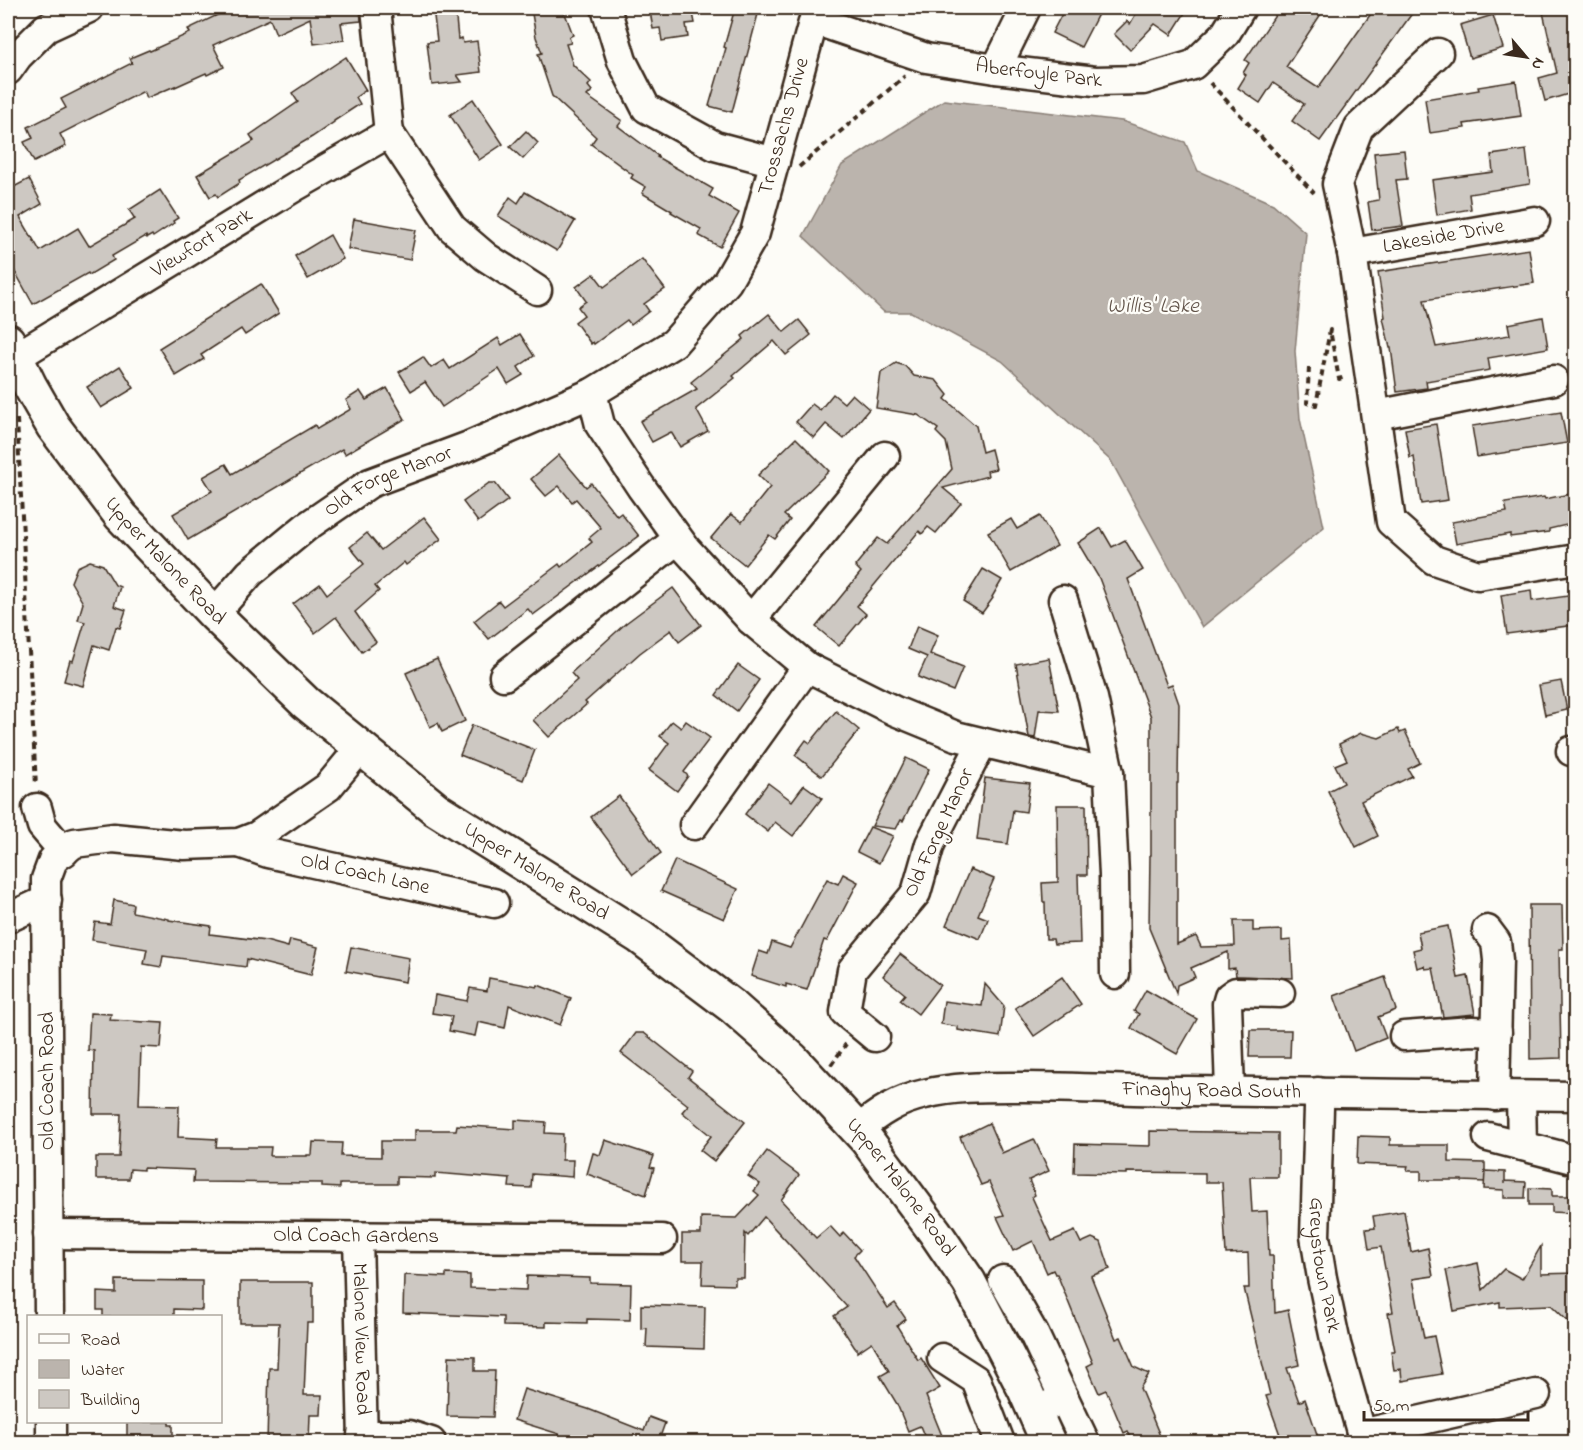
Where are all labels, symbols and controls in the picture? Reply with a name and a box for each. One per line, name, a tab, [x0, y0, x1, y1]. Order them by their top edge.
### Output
north arrow	[1496, 27, 1556, 87]
street label: Aberfoyle Park	[973, 51, 1103, 96]
text: N	[1524, 53, 1550, 74]
street label: Trossachs Drive	[751, 54, 818, 199]
street label: Viewfort Park	[145, 200, 259, 286]
street label: Lakeside Drive	[1381, 212, 1507, 262]
water label: Willis' Lake	[1107, 291, 1200, 323]
street label: Old Forge Manor	[318, 438, 457, 525]
street label: Upper Malone Road	[97, 491, 233, 633]
street label: Old Forge Manor	[896, 763, 984, 903]
street label: Upper Malone Road	[458, 815, 615, 929]
street label: Old Coach Lane	[297, 846, 433, 903]
street label: Old Coach Road	[33, 1012, 63, 1150]
street label: Finaghy Road South	[1121, 1074, 1301, 1108]
street label: Upper Malone Road	[839, 1111, 963, 1263]
street label: Greystown Park	[1298, 1197, 1348, 1336]
street label: Old Coach Gardens	[273, 1221, 439, 1252]
street label: Malone View Road	[344, 1262, 377, 1416]
legend	[27, 1315, 222, 1423]
text: Road	[81, 1328, 120, 1354]
text: Water	[81, 1358, 125, 1384]
scale bar	[1364, 1384, 1528, 1422]
text: Building	[80, 1388, 140, 1415]
text: 50 m	[1373, 1394, 1410, 1420]

